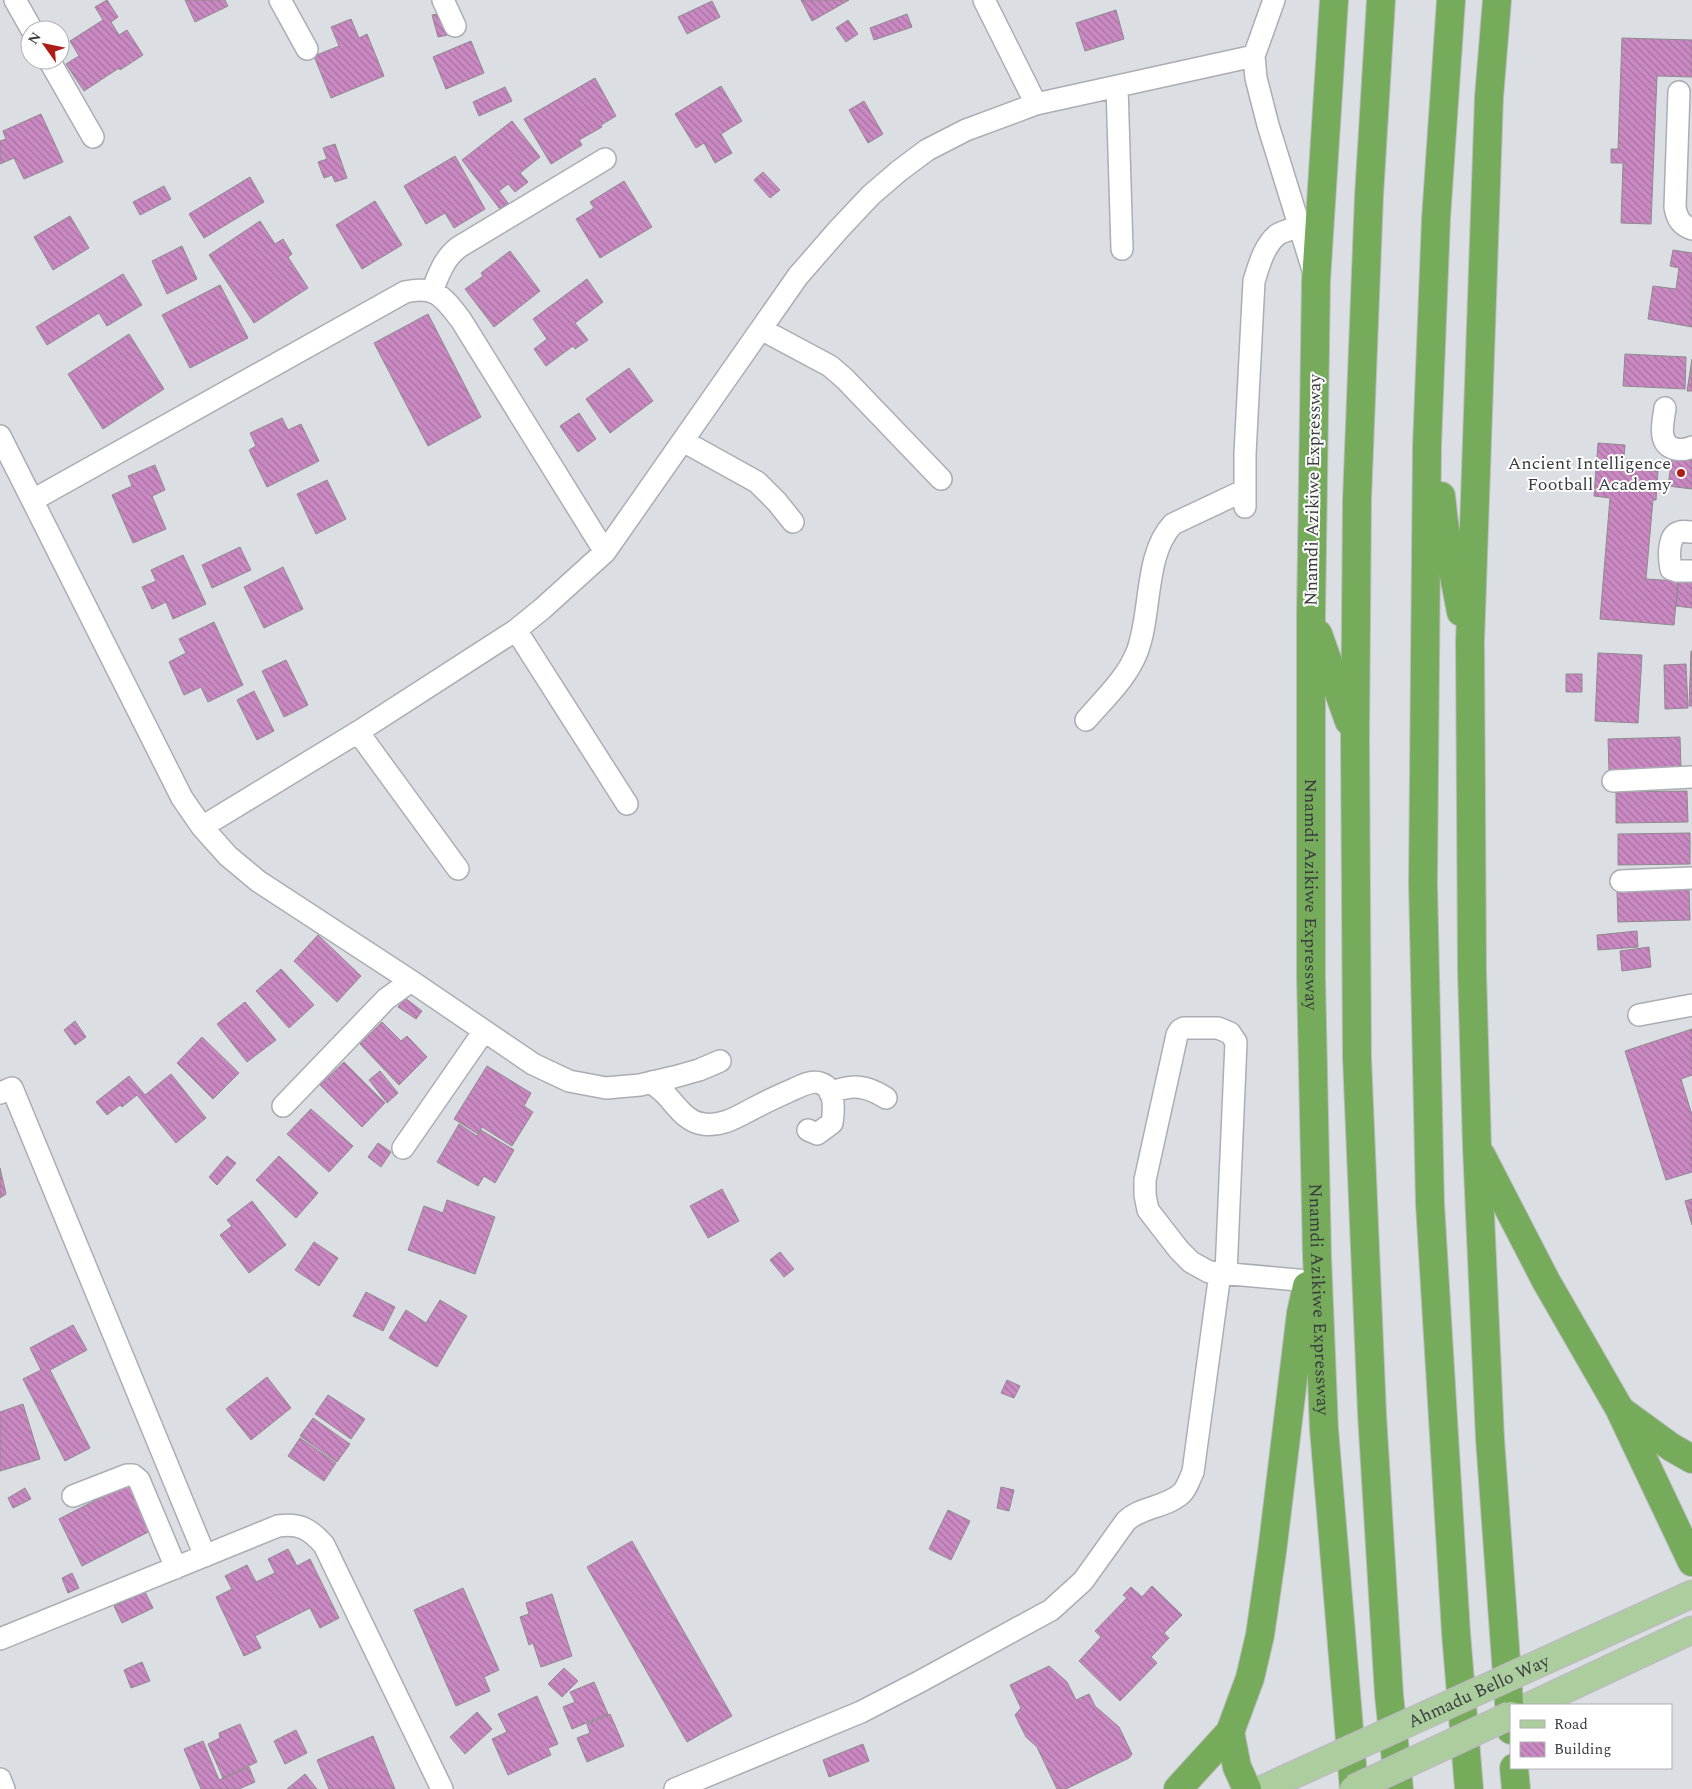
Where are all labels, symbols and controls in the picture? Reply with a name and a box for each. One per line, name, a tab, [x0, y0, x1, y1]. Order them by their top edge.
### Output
north arrow	[20, 20, 70, 70]
text: N	[23, 28, 46, 49]
street label: Nnamdi Azikiwe Expressway	[1297, 373, 1329, 606]
place label: Ancient Intelligence Football Academy	[1508, 450, 1672, 498]
marker: Ancient Intelligence Football Academy	[1675, 467, 1687, 479]
street label: Nnamdi Azikiwe Expressway	[1298, 778, 1325, 1012]
street label: Nnamdi Azikiwe Expressway	[1302, 1183, 1337, 1417]
street label: Ahmadu Bello Way	[1403, 1647, 1555, 1735]
legend	[1510, 1704, 1672, 1769]
text: Road	[1554, 1713, 1588, 1736]
text: Building	[1554, 1738, 1611, 1761]

